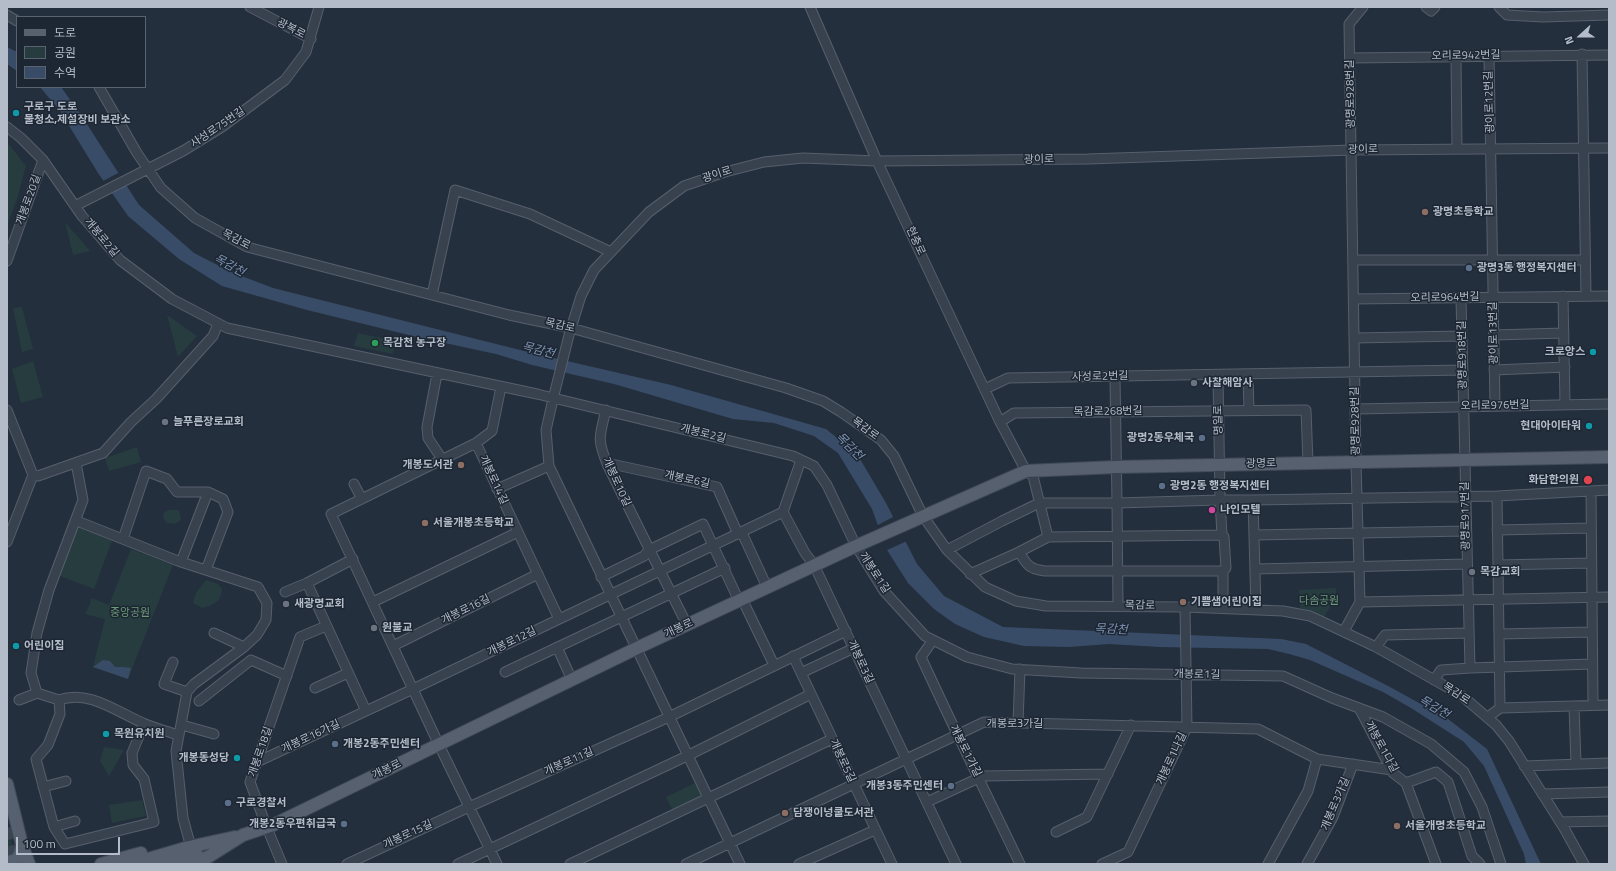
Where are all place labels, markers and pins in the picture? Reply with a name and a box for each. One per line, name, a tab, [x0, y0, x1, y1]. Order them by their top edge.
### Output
place label: 구로구 도로 물청소,제설장비 보관소	[24, 100, 131, 126]
marker: 구로구 도로 물청소,제설장비 보관소	[11, 108, 21, 118]
place label: 광명초등학교	[1433, 205, 1494, 219]
marker: 광명초등학교	[1420, 207, 1430, 217]
place label: 광명3동 행정복지센터	[1477, 261, 1577, 275]
marker: 광명3동 행정복지센터	[1464, 263, 1474, 273]
place label: 목감천 농구장	[383, 336, 446, 350]
marker: 목감천 농구장	[370, 338, 380, 348]
place label: 크로앙스	[1545, 345, 1585, 359]
marker: 크로앙스	[1588, 347, 1598, 357]
place label: 사찰해암사	[1202, 376, 1253, 390]
marker: 사찰해암사	[1189, 378, 1199, 388]
place label: 늘푸른장로교회	[173, 415, 244, 429]
marker: 늘푸른장로교회	[160, 417, 170, 427]
place label: 현대아이타워	[1520, 419, 1581, 433]
marker: 현대아이타워	[1584, 421, 1594, 431]
place label: 광명2동우체국	[1127, 431, 1194, 445]
marker: 광명2동우체국	[1197, 433, 1207, 443]
place label: 개봉도서관	[402, 458, 453, 472]
marker: 개봉도서관	[456, 460, 466, 470]
place label: 화담한의원	[1528, 473, 1579, 487]
marker: 화담한의원	[1582, 474, 1594, 486]
place label: 광명2동 행정복지센터	[1170, 479, 1270, 493]
marker: 광명2동 행정복지센터	[1157, 481, 1167, 491]
place label: 나인모텔	[1220, 503, 1260, 517]
marker: 나인모텔	[1207, 505, 1217, 515]
place label: 서울개봉초등학교	[433, 516, 514, 530]
marker: 서울개봉초등학교	[420, 518, 430, 528]
place label: 목감교회	[1480, 565, 1520, 579]
marker: 목감교회	[1467, 567, 1477, 577]
place label: 기쁨샘어린이집	[1191, 595, 1262, 609]
place label: 새광명교회	[294, 597, 345, 611]
marker: 기쁨샘어린이집	[1178, 597, 1188, 607]
marker: 새광명교회	[281, 599, 291, 609]
place label: 원불교	[382, 621, 412, 635]
marker: 원불교	[369, 623, 379, 633]
place label: 어린이집	[24, 639, 64, 653]
marker: 어린이집	[11, 641, 21, 651]
place label: 목원유치원	[114, 727, 165, 741]
marker: 목원유치원	[101, 729, 111, 739]
place label: 개봉2동주민센터	[343, 737, 420, 751]
marker: 개봉2동주민센터	[330, 739, 340, 749]
place label: 개봉동성당	[178, 751, 229, 765]
marker: 개봉동성당	[232, 753, 242, 763]
place label: 개봉3동주민센터	[866, 779, 943, 793]
marker: 개봉3동주민센터	[946, 781, 956, 791]
place label: 구로경찰서	[236, 796, 287, 810]
marker: 구로경찰서	[223, 798, 233, 808]
place label: 담쟁이넝쿨도서관	[793, 806, 874, 820]
marker: 담쟁이넝쿨도서관	[780, 808, 790, 818]
place label: 개봉2동우편취급국	[249, 817, 336, 831]
marker: 개봉2동우편취급국	[339, 819, 349, 829]
place label: 서울개명초등학교	[1405, 819, 1486, 833]
marker: 서울개명초등학교	[1392, 821, 1402, 831]

